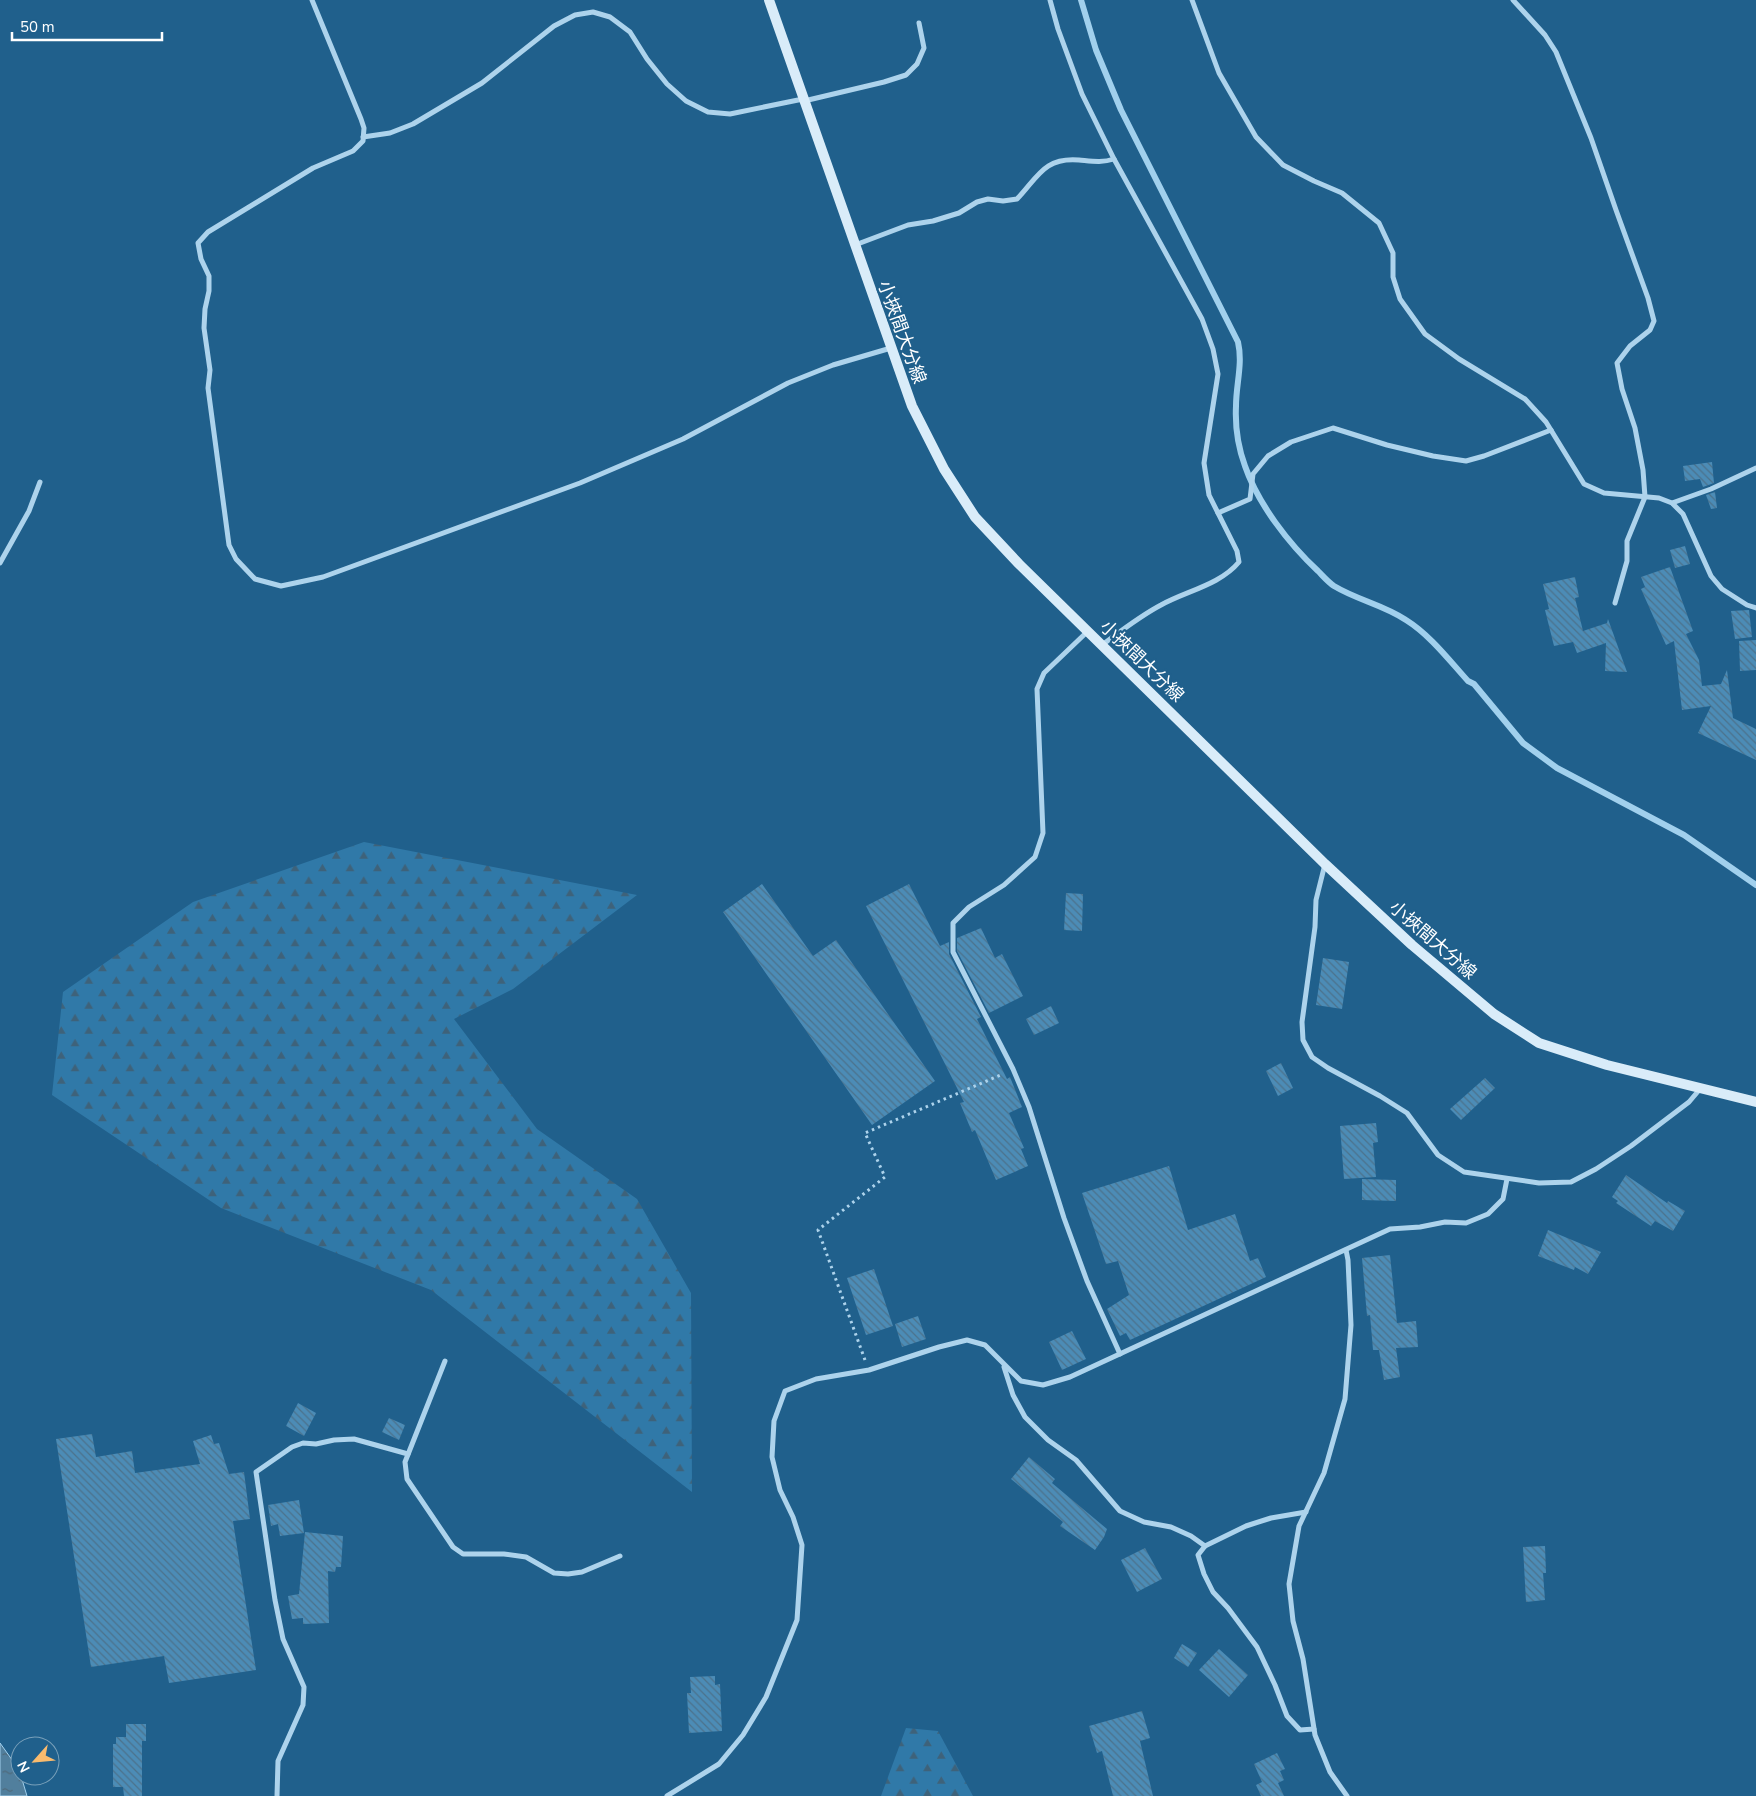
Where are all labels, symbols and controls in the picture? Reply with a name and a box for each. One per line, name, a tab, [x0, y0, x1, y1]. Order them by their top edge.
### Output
scale bar	[12, 10, 162, 42]
text: 50 m	[20, 17, 55, 37]
street label: 小挾間大分線	[872, 277, 932, 387]
street label: 小挾間大分線	[1095, 615, 1189, 707]
street label: 小挾間大分線	[1384, 896, 1482, 984]
north arrow	[10, 1736, 60, 1786]
text: N	[13, 1758, 35, 1776]

